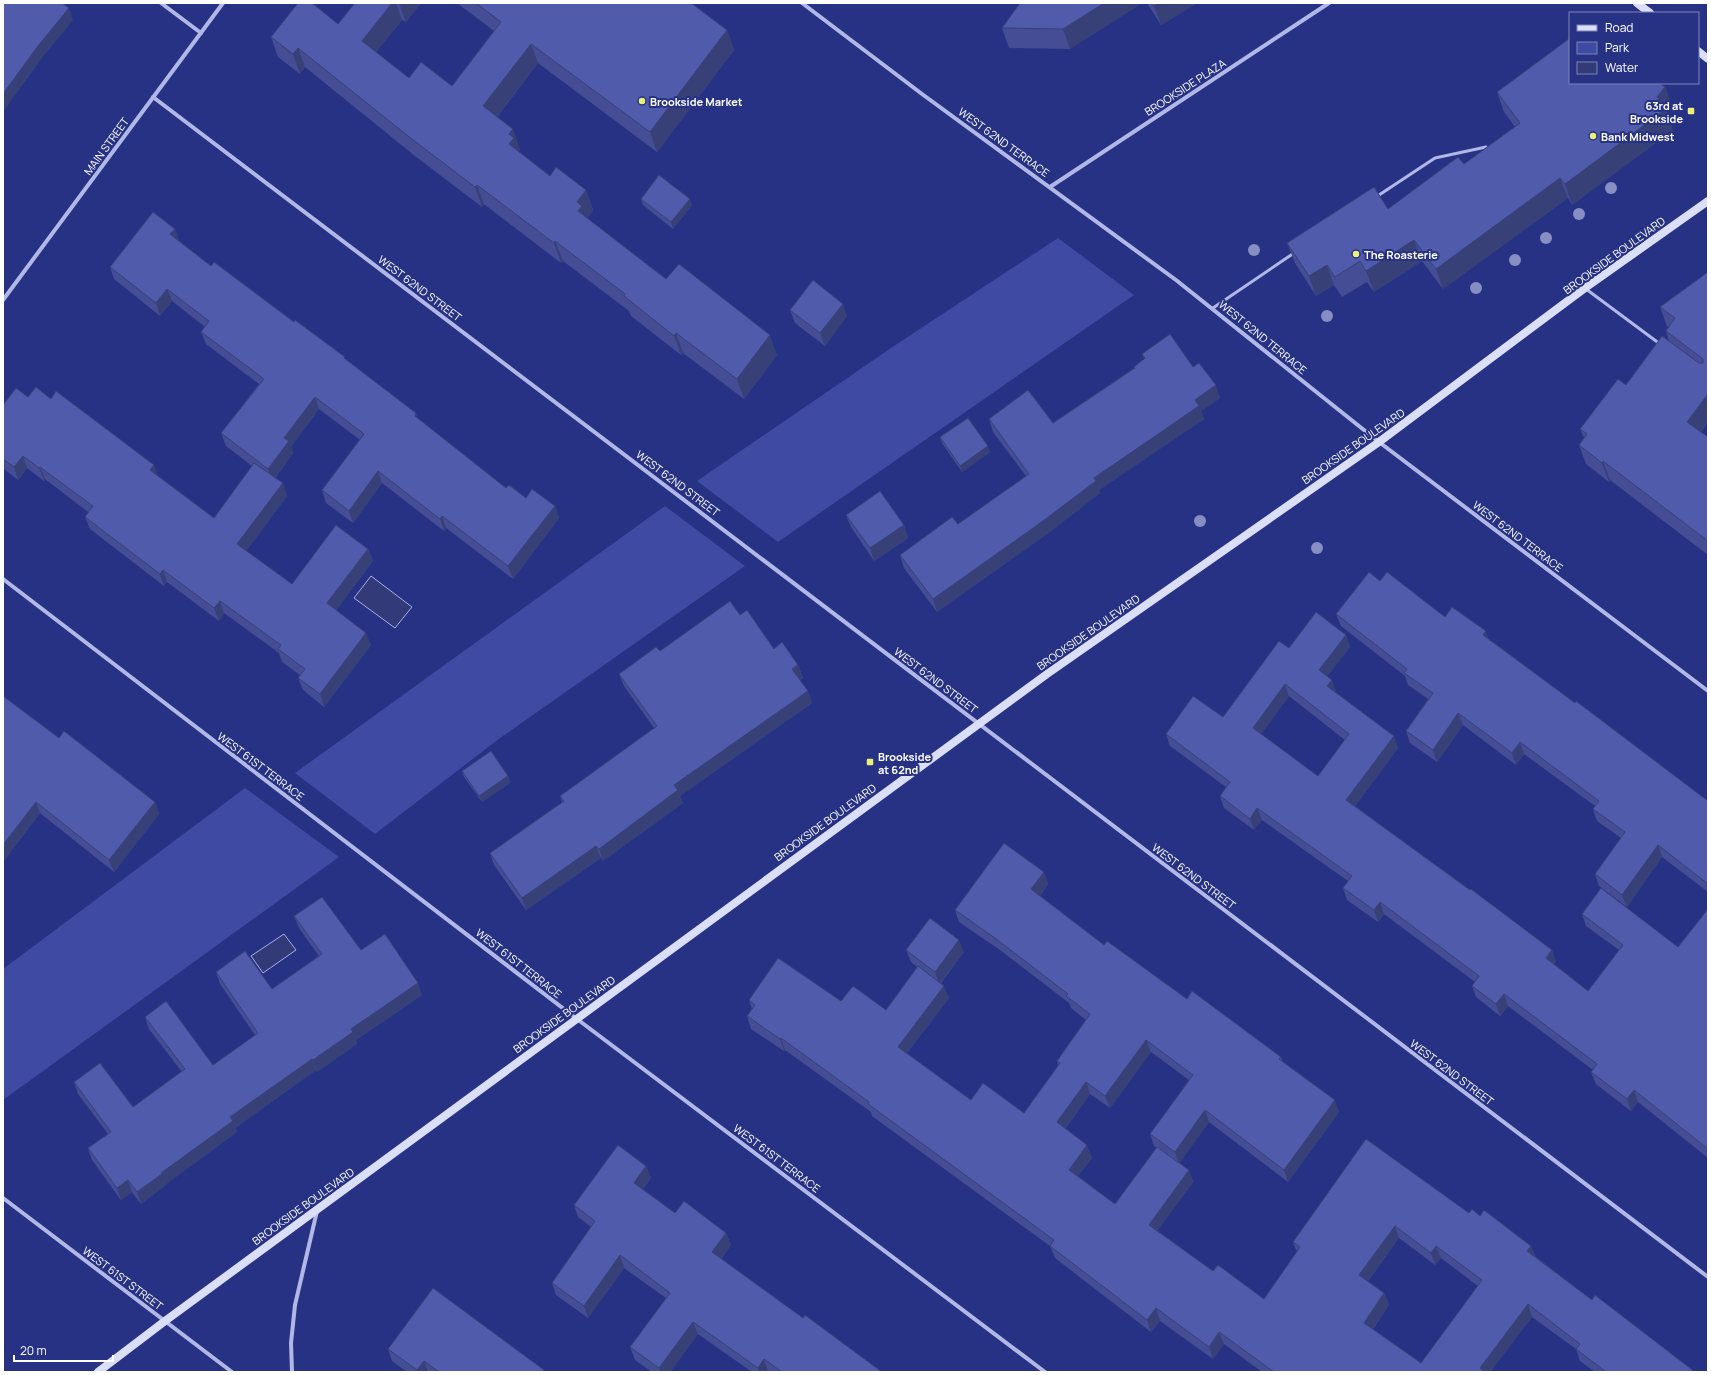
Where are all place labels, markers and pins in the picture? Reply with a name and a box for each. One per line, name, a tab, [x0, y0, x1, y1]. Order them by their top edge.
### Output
place label: Brookside Market	[650, 94, 743, 109]
marker: Brookside Market	[637, 96, 647, 106]
place label: 63rd at Brookside	[1630, 98, 1683, 126]
marker: 63rd at Brookside	[1686, 106, 1696, 116]
place label: Bank Midwest	[1601, 129, 1675, 144]
marker: Bank Midwest	[1588, 131, 1598, 141]
place label: The Roasterie	[1364, 247, 1438, 262]
marker: The Roasterie	[1351, 249, 1361, 259]
place label: Brookside at 62nd	[878, 749, 931, 777]
marker: Brookside at 62nd	[865, 757, 875, 767]

